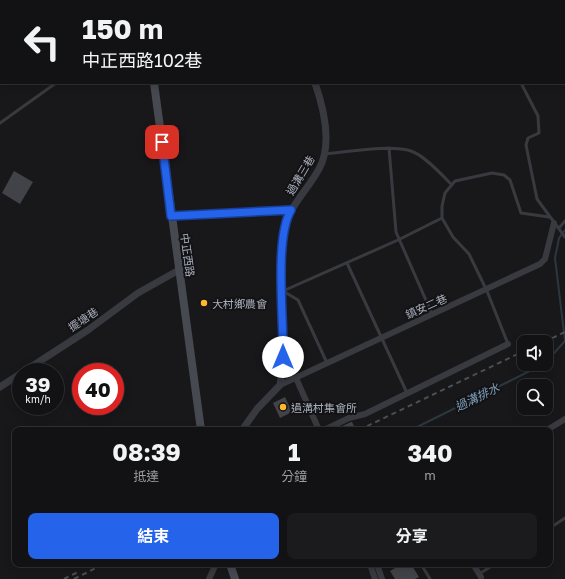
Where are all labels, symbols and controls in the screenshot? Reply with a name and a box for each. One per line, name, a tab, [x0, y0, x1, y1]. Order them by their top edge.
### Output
text: 150 m	[82, 12, 163, 45]
icon: left	[16, 16, 68, 68]
text: 中正西路102巷	[82, 49, 202, 71]
pin	[145, 125, 179, 159]
icon: arrive	[151, 131, 173, 153]
street label: 過溝三巷	[283, 153, 317, 197]
street label: 中正西路	[179, 232, 197, 278]
street label: 鎮安二巷	[403, 291, 449, 321]
place label: 大村鄉農會	[212, 297, 267, 310]
marker: 大村鄉農會	[199, 298, 209, 308]
street label: 擺塘巷	[66, 304, 100, 334]
map controls	[517, 335, 553, 415]
button: sound	[517, 335, 553, 371]
position arrow	[262, 336, 304, 378]
speed limit sign: 40	[72, 363, 124, 415]
text: 39	[26, 372, 50, 396]
water label: 過溝排水	[452, 379, 503, 414]
button: search	[517, 379, 553, 415]
text: km/h	[25, 393, 51, 405]
place label: 過溝村集會所	[291, 401, 357, 414]
marker: 過溝村集會所	[278, 402, 288, 412]
text: 08:39	[112, 437, 181, 466]
text: 1	[288, 437, 300, 466]
text: 340	[407, 438, 453, 467]
text: m	[424, 467, 436, 483]
text: 抵達	[134, 468, 160, 484]
text: 分鐘	[281, 468, 307, 484]
button: 結束	[28, 513, 279, 559]
button: 分享	[287, 513, 537, 559]

